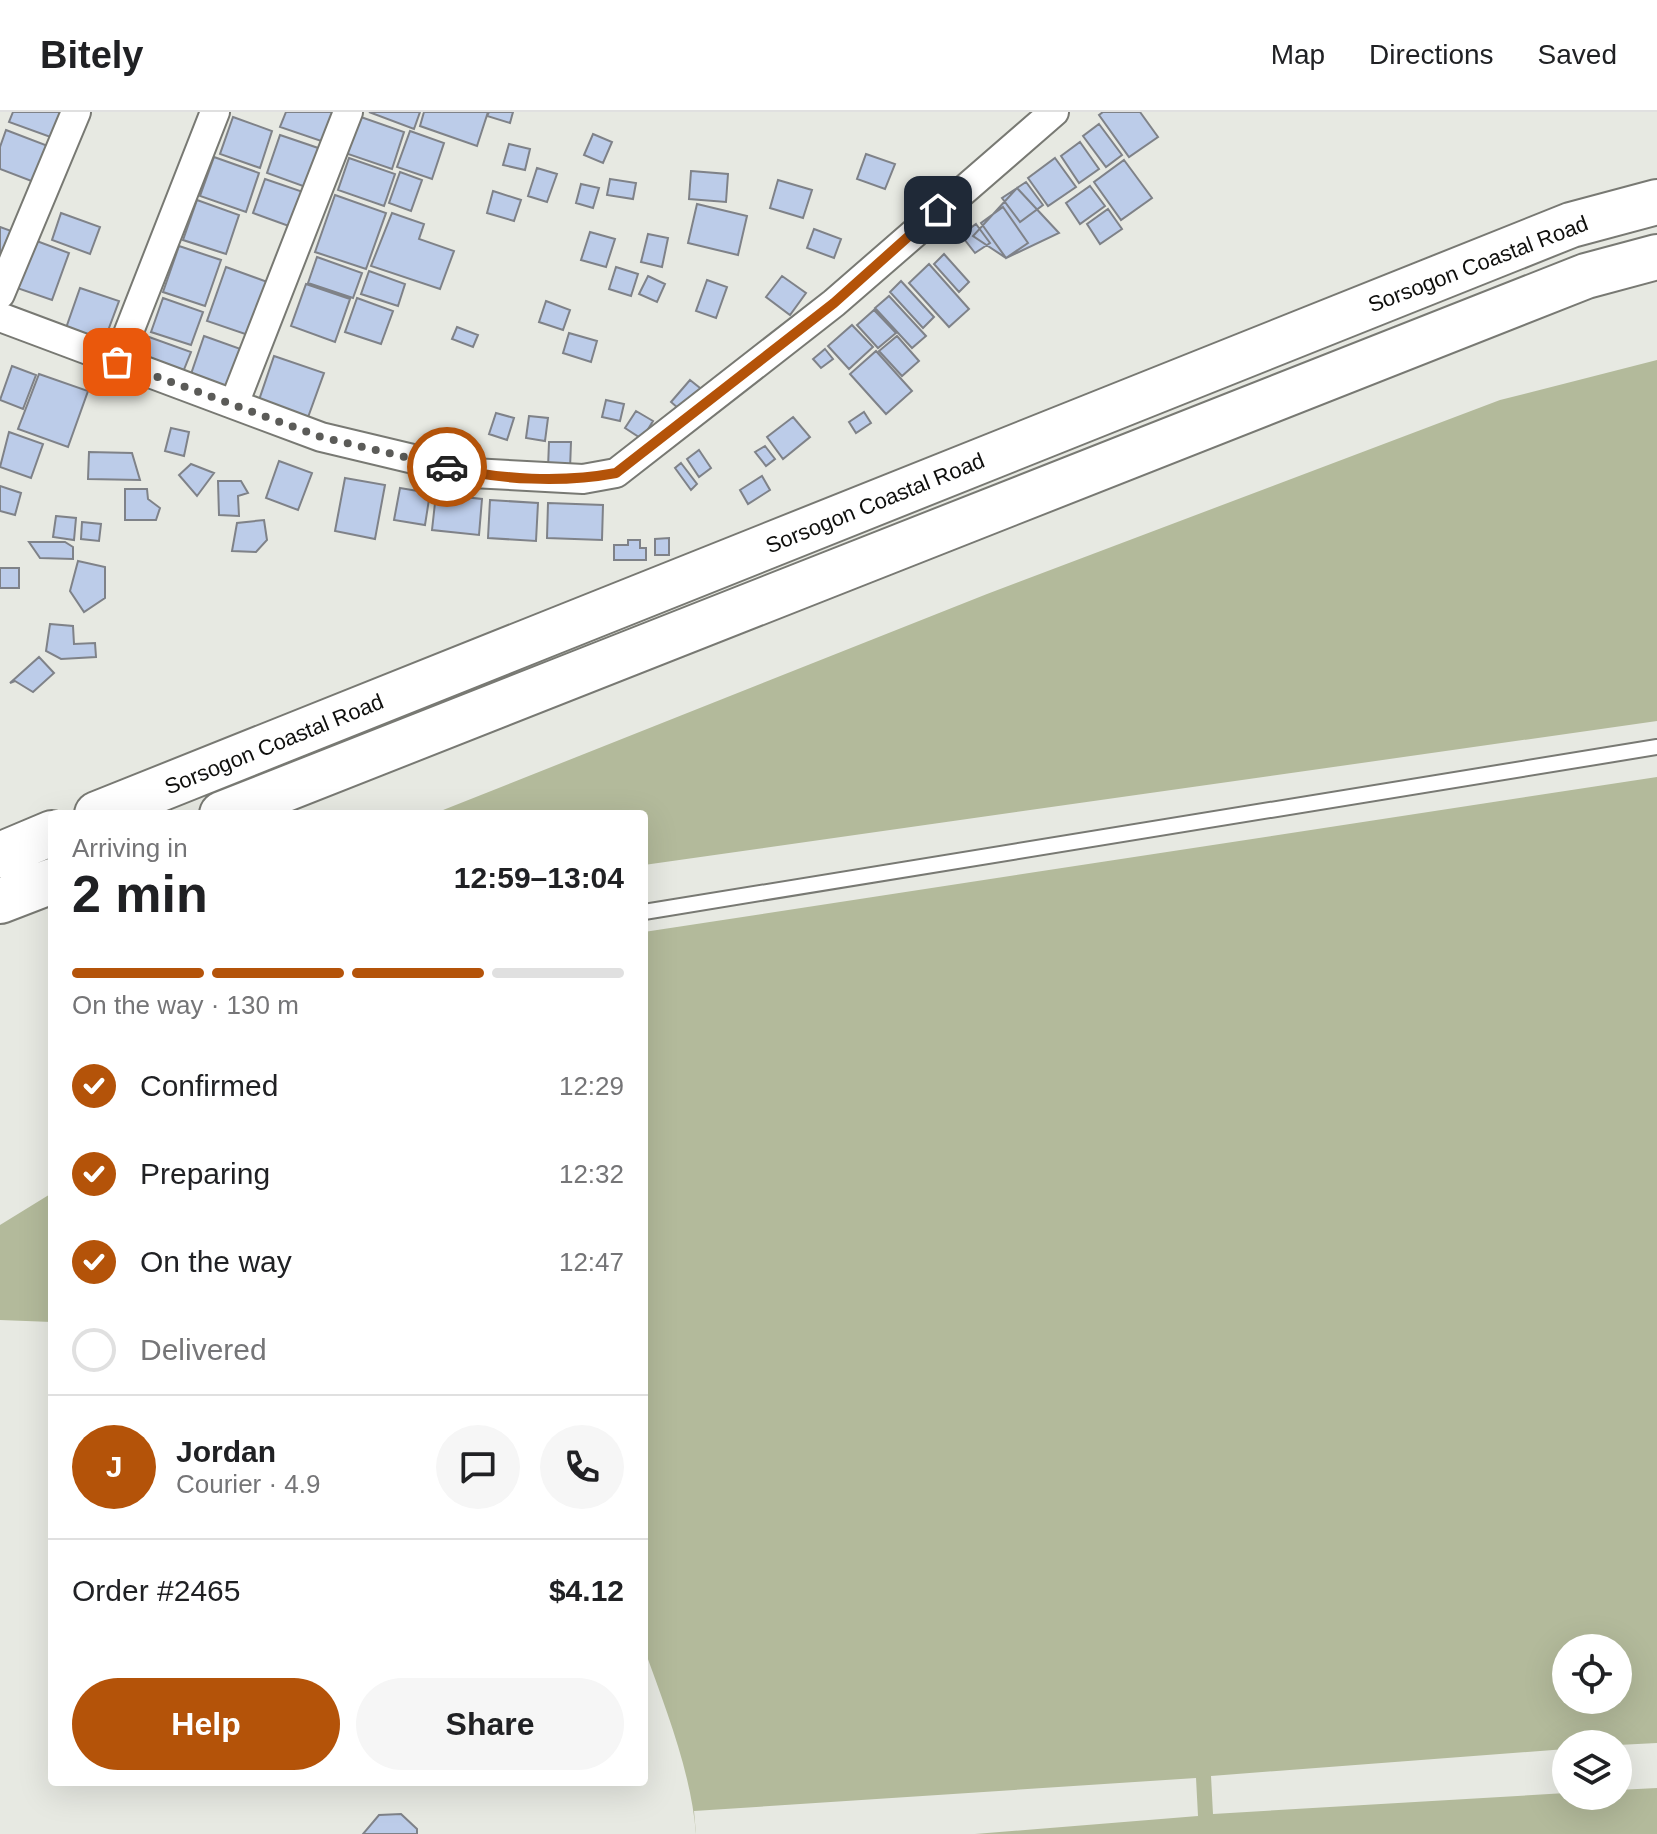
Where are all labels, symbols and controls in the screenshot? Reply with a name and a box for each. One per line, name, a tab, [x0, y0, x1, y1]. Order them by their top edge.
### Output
text: Bitely	[40, 34, 143, 76]
text: Map	[1271, 39, 1325, 70]
text: Directions	[1369, 39, 1494, 70]
text: Saved	[1538, 39, 1617, 70]
pin	[904, 176, 972, 244]
icon: home	[916, 188, 960, 232]
street label: Sorsogon Coastal Road	[1364, 210, 1592, 318]
pin	[83, 328, 151, 396]
icon: bag	[95, 340, 139, 384]
courier	[407, 427, 487, 507]
icon: car	[425, 445, 469, 489]
street label: Sorsogon Coastal Road	[762, 448, 988, 558]
street label: Sorsogon Coastal Road	[161, 689, 387, 799]
text: Arriving in	[72, 833, 188, 863]
text: 12:59–13:04	[454, 861, 624, 894]
text: 2 min	[72, 865, 208, 923]
text: On the way · 130 m	[72, 990, 299, 1020]
icon: check	[72, 1064, 116, 1108]
text: Confirmed	[140, 1069, 278, 1102]
text: 12:29	[559, 1071, 624, 1101]
icon: check	[72, 1152, 116, 1196]
text: Preparing	[140, 1157, 270, 1190]
text: 12:32	[559, 1159, 624, 1189]
icon: check	[72, 1240, 116, 1284]
text: On the way	[140, 1245, 292, 1278]
text: 12:47	[559, 1247, 624, 1277]
text: Delivered	[140, 1333, 267, 1366]
button: chat	[436, 1425, 520, 1509]
button: phone	[540, 1425, 624, 1509]
text: Jordan	[176, 1435, 276, 1468]
text: J	[106, 1450, 122, 1483]
text: Courier · 4.9	[176, 1469, 321, 1499]
text: Order #2465	[72, 1574, 240, 1607]
text: $4.12	[549, 1574, 624, 1607]
map controls	[1552, 1634, 1632, 1810]
button: locate	[1552, 1634, 1632, 1714]
button: Help	[72, 1678, 340, 1770]
button: Share	[356, 1678, 624, 1770]
button: layers	[1552, 1730, 1632, 1810]

